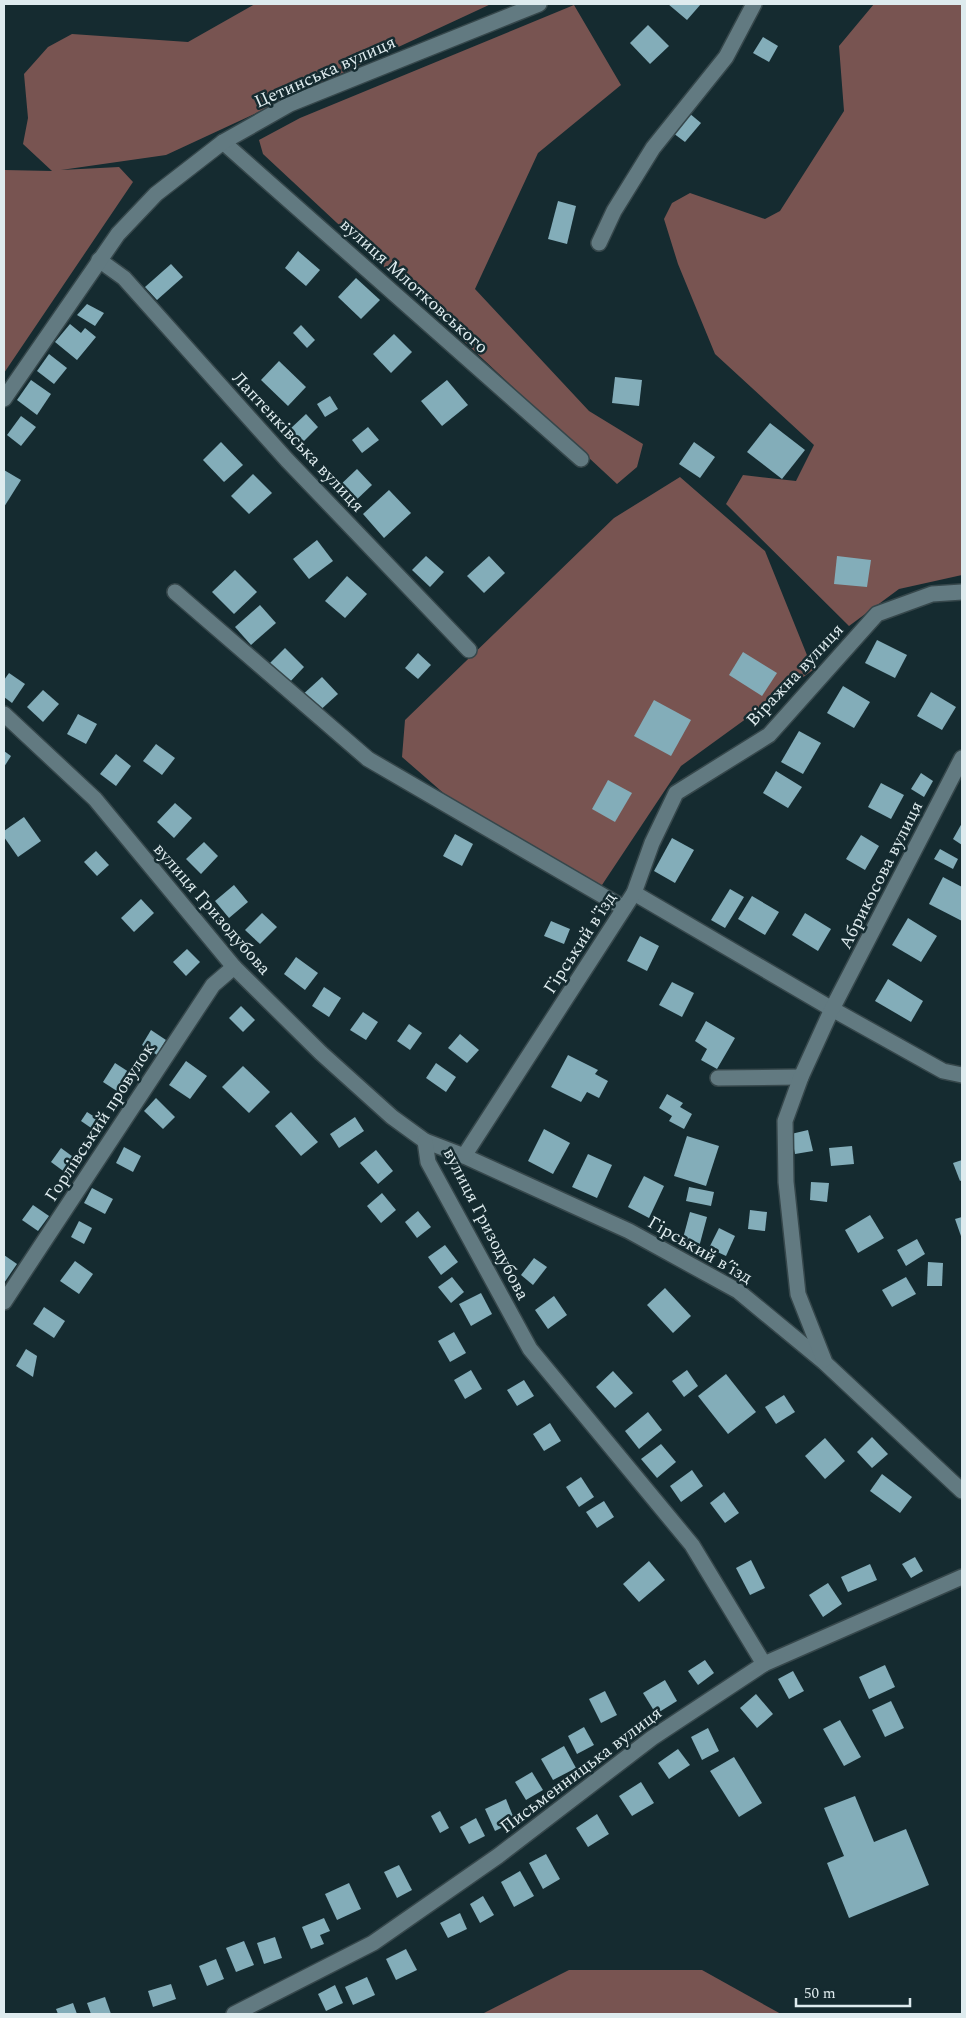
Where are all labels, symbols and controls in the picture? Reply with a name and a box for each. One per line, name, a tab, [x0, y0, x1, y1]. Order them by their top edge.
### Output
street label: Цетинська вулиця	[250, 29, 400, 115]
street label: вулиця Млотковського	[334, 212, 494, 360]
street label: Лаптенківська вулиця	[225, 366, 371, 518]
street label: Віражна вулиця	[740, 617, 850, 733]
street label: Абрикосова вулиця	[832, 796, 930, 954]
street label: вулиця Гризодубова	[147, 837, 277, 981]
street label: Гірський в'їзд	[537, 887, 623, 999]
street label: Горлівський провулок	[38, 1037, 162, 1207]
street label: вулиця Гризодубова	[436, 1143, 536, 1305]
street label: Гірський в’їзд	[642, 1209, 758, 1291]
street label: Письменницька вулиця	[494, 1700, 668, 1840]
scale bar	[796, 1976, 910, 2008]
text: 50 m	[804, 1982, 836, 2005]

